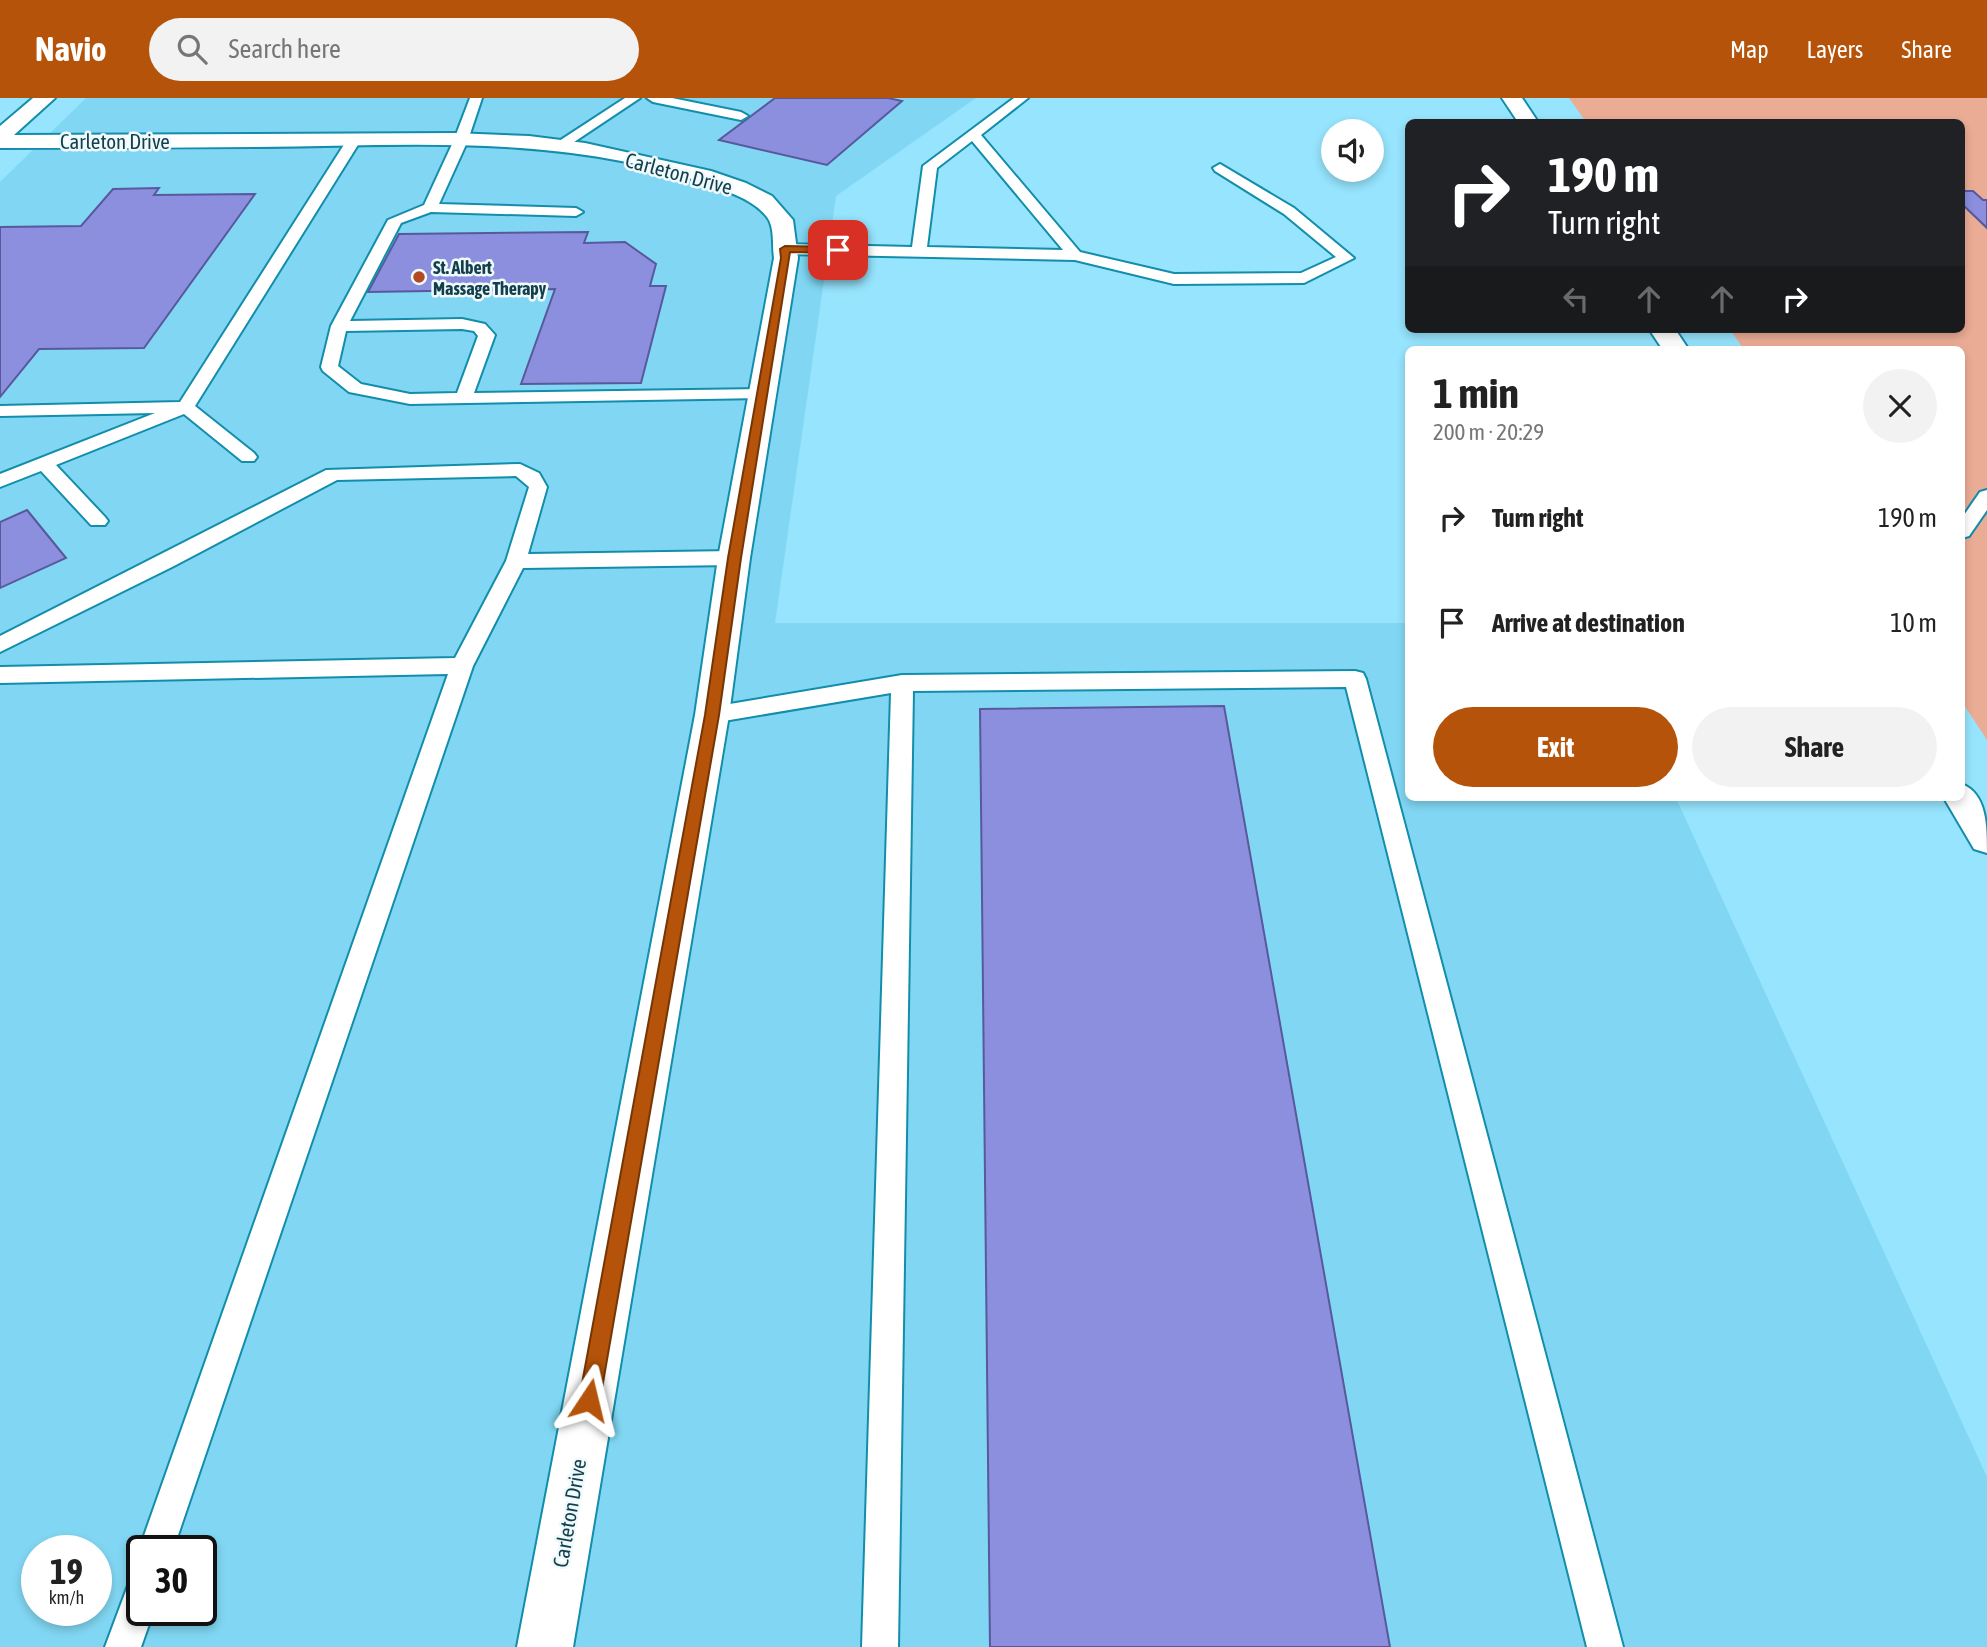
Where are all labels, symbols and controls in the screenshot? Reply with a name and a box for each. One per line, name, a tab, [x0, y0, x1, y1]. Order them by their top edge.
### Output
search box	[149, 18, 639, 81]
text: Navio	[35, 30, 107, 68]
icon: search	[173, 30, 211, 68]
text: Search here	[229, 34, 341, 64]
text: Map	[1730, 36, 1769, 63]
text: Layers	[1807, 36, 1863, 63]
text: Share	[1901, 36, 1952, 63]
map controls	[1321, 119, 1384, 182]
button: sound	[1321, 119, 1384, 182]
street label: Carleton Drive	[60, 129, 170, 153]
text: 190 m	[1548, 146, 1659, 202]
street label: Carleton Drive	[623, 147, 735, 199]
icon: right	[1433, 147, 1524, 238]
text: Turn right	[1548, 204, 1661, 241]
pin	[808, 220, 868, 280]
icon: arrive	[819, 231, 857, 269]
place label: St. Albert Massage Therapy	[433, 257, 547, 299]
marker: St. Albert Massage Therapy	[411, 269, 427, 285]
icon: left	[1557, 280, 1595, 318]
icon: ahead	[1630, 280, 1668, 318]
icon: ahead	[1703, 280, 1741, 318]
icon: right	[1776, 280, 1814, 318]
text: 1 min	[1433, 369, 1519, 417]
button: close	[1863, 369, 1937, 443]
text: 200 m · 20:29	[1433, 419, 1544, 445]
icon: right	[1433, 499, 1471, 537]
text: Turn right	[1492, 503, 1583, 533]
text: 190 m	[1878, 503, 1937, 533]
icon: arrive	[1433, 604, 1471, 642]
text: Arrive at destination	[1492, 608, 1685, 638]
text: 10 m	[1890, 608, 1937, 638]
button: Exit	[1433, 707, 1678, 787]
button: Share	[1692, 707, 1937, 787]
position arrow	[552, 1363, 626, 1437]
street label: Carleton Drive	[548, 1457, 590, 1569]
speed limit sign: 30	[126, 1535, 217, 1626]
text: 19	[50, 1551, 83, 1591]
text: km/h	[49, 1587, 84, 1608]

